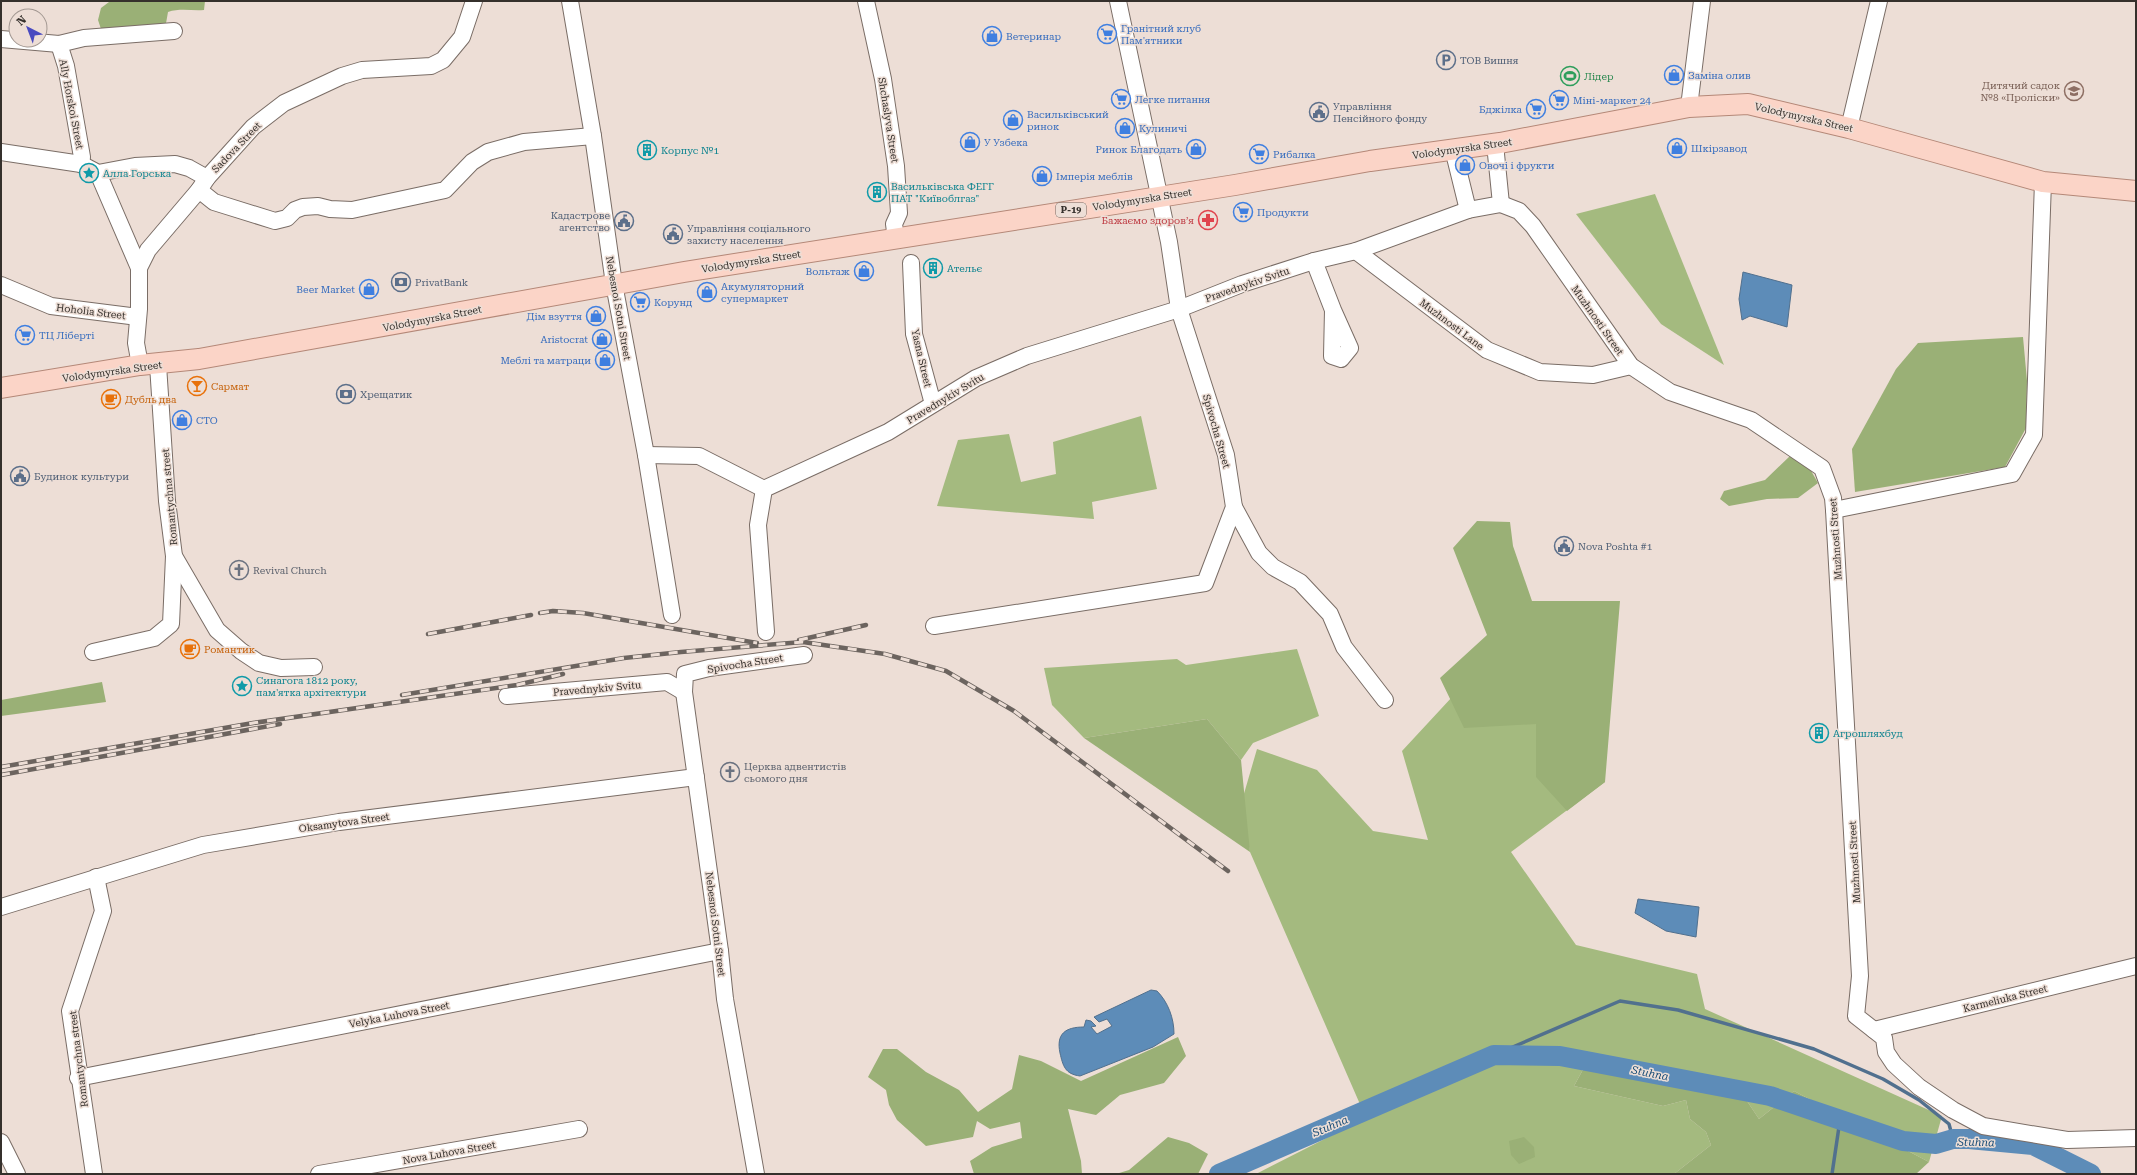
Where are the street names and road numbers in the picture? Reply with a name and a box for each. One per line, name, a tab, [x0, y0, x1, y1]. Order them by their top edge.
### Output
street label: Ally Horskoi Street	[57, 58, 86, 150]
street label: Shchaslyva Street	[876, 77, 901, 164]
street label: Volodymyrska Street	[1754, 101, 1854, 134]
street label: Sadova Street	[209, 120, 263, 175]
street label: Volodymyrska Street	[1412, 136, 1513, 161]
street label: Volodymyrska Street	[1092, 186, 1193, 213]
road number: Р-19	[1056, 203, 1086, 217]
street label: Volodymyrska Street	[701, 248, 802, 275]
street label: Nebesnoi Sotni Street	[604, 255, 633, 361]
street label: Pravednykiv Svitu	[1204, 265, 1291, 304]
street label: Muzhnosti Street	[1569, 283, 1626, 357]
street label: Muzhnosti Lane	[1418, 297, 1486, 352]
street label: Hoholia Street	[56, 302, 127, 321]
street label: Volodymyrska Street	[382, 303, 483, 333]
street label: Yasna Street	[909, 328, 934, 389]
street label: Volodymyrska Street	[62, 359, 163, 384]
street label: Pravednykiv Svitu	[905, 371, 987, 426]
street label: Spivocha Street	[1201, 393, 1232, 470]
street label: Romantychna street	[160, 448, 179, 546]
street label: Muzhnosti Street	[1827, 497, 1844, 580]
street label: Spivocha Street	[707, 652, 784, 675]
street label: Pravednykiv Svitu	[553, 679, 642, 698]
street label: Oksamytova Street	[298, 811, 390, 834]
street label: Muzhnosti Street	[1847, 820, 1862, 903]
street label: Nebesnoi Sotni Street	[704, 871, 727, 977]
street label: Karmeliuka Street	[1962, 983, 2049, 1014]
street label: Velyka Luhova Street	[348, 999, 450, 1030]
street label: Romantychna street	[67, 1010, 90, 1108]
street label: Nova Luhova Street	[402, 1139, 497, 1166]

